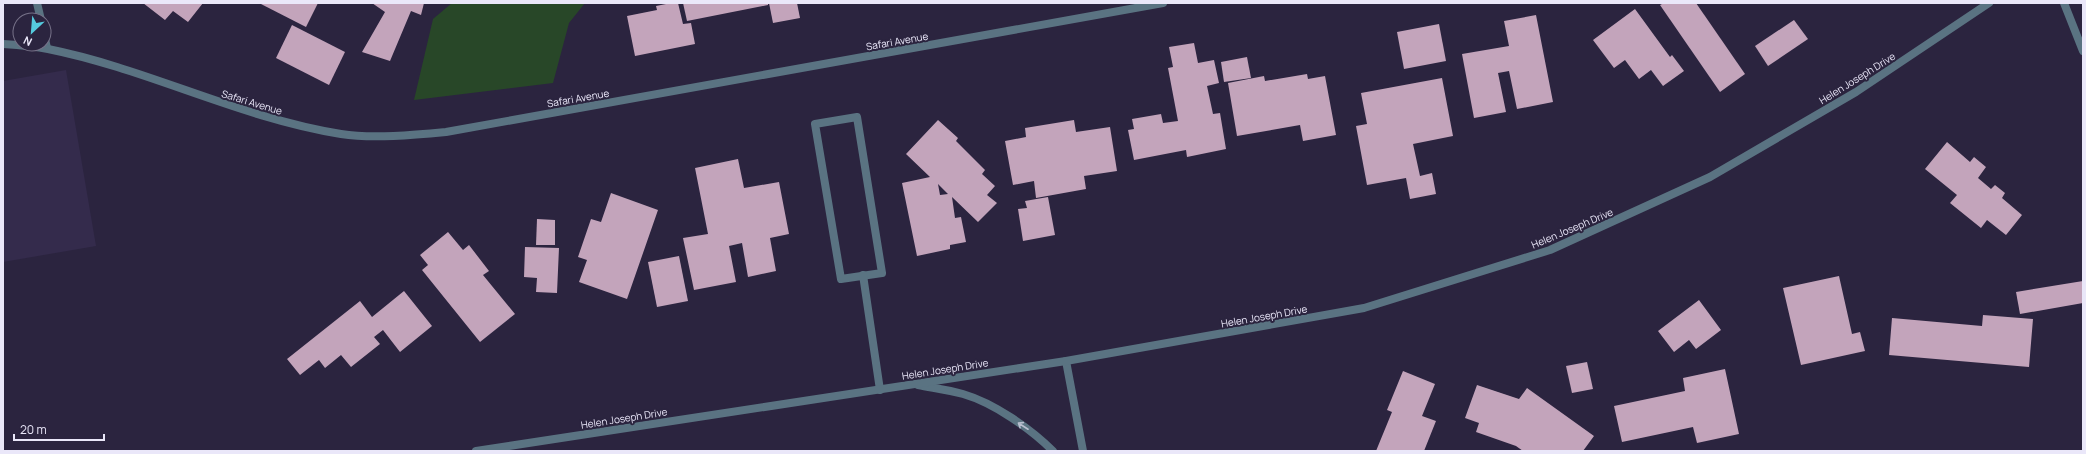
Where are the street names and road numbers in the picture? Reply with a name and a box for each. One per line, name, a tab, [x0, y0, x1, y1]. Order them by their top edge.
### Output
street label: Safari Avenue	[865, 29, 929, 53]
street label: Helen Joseph Drive	[1816, 49, 1898, 107]
street label: Safari Avenue	[220, 86, 284, 118]
street label: Safari Avenue	[546, 86, 610, 110]
street label: Helen Joseph Drive	[1529, 204, 1615, 252]
street label: Helen Joseph Drive	[1220, 301, 1308, 330]
street label: Helen Joseph Drive	[901, 355, 989, 383]
street label: Helen Joseph Drive	[580, 404, 668, 432]

